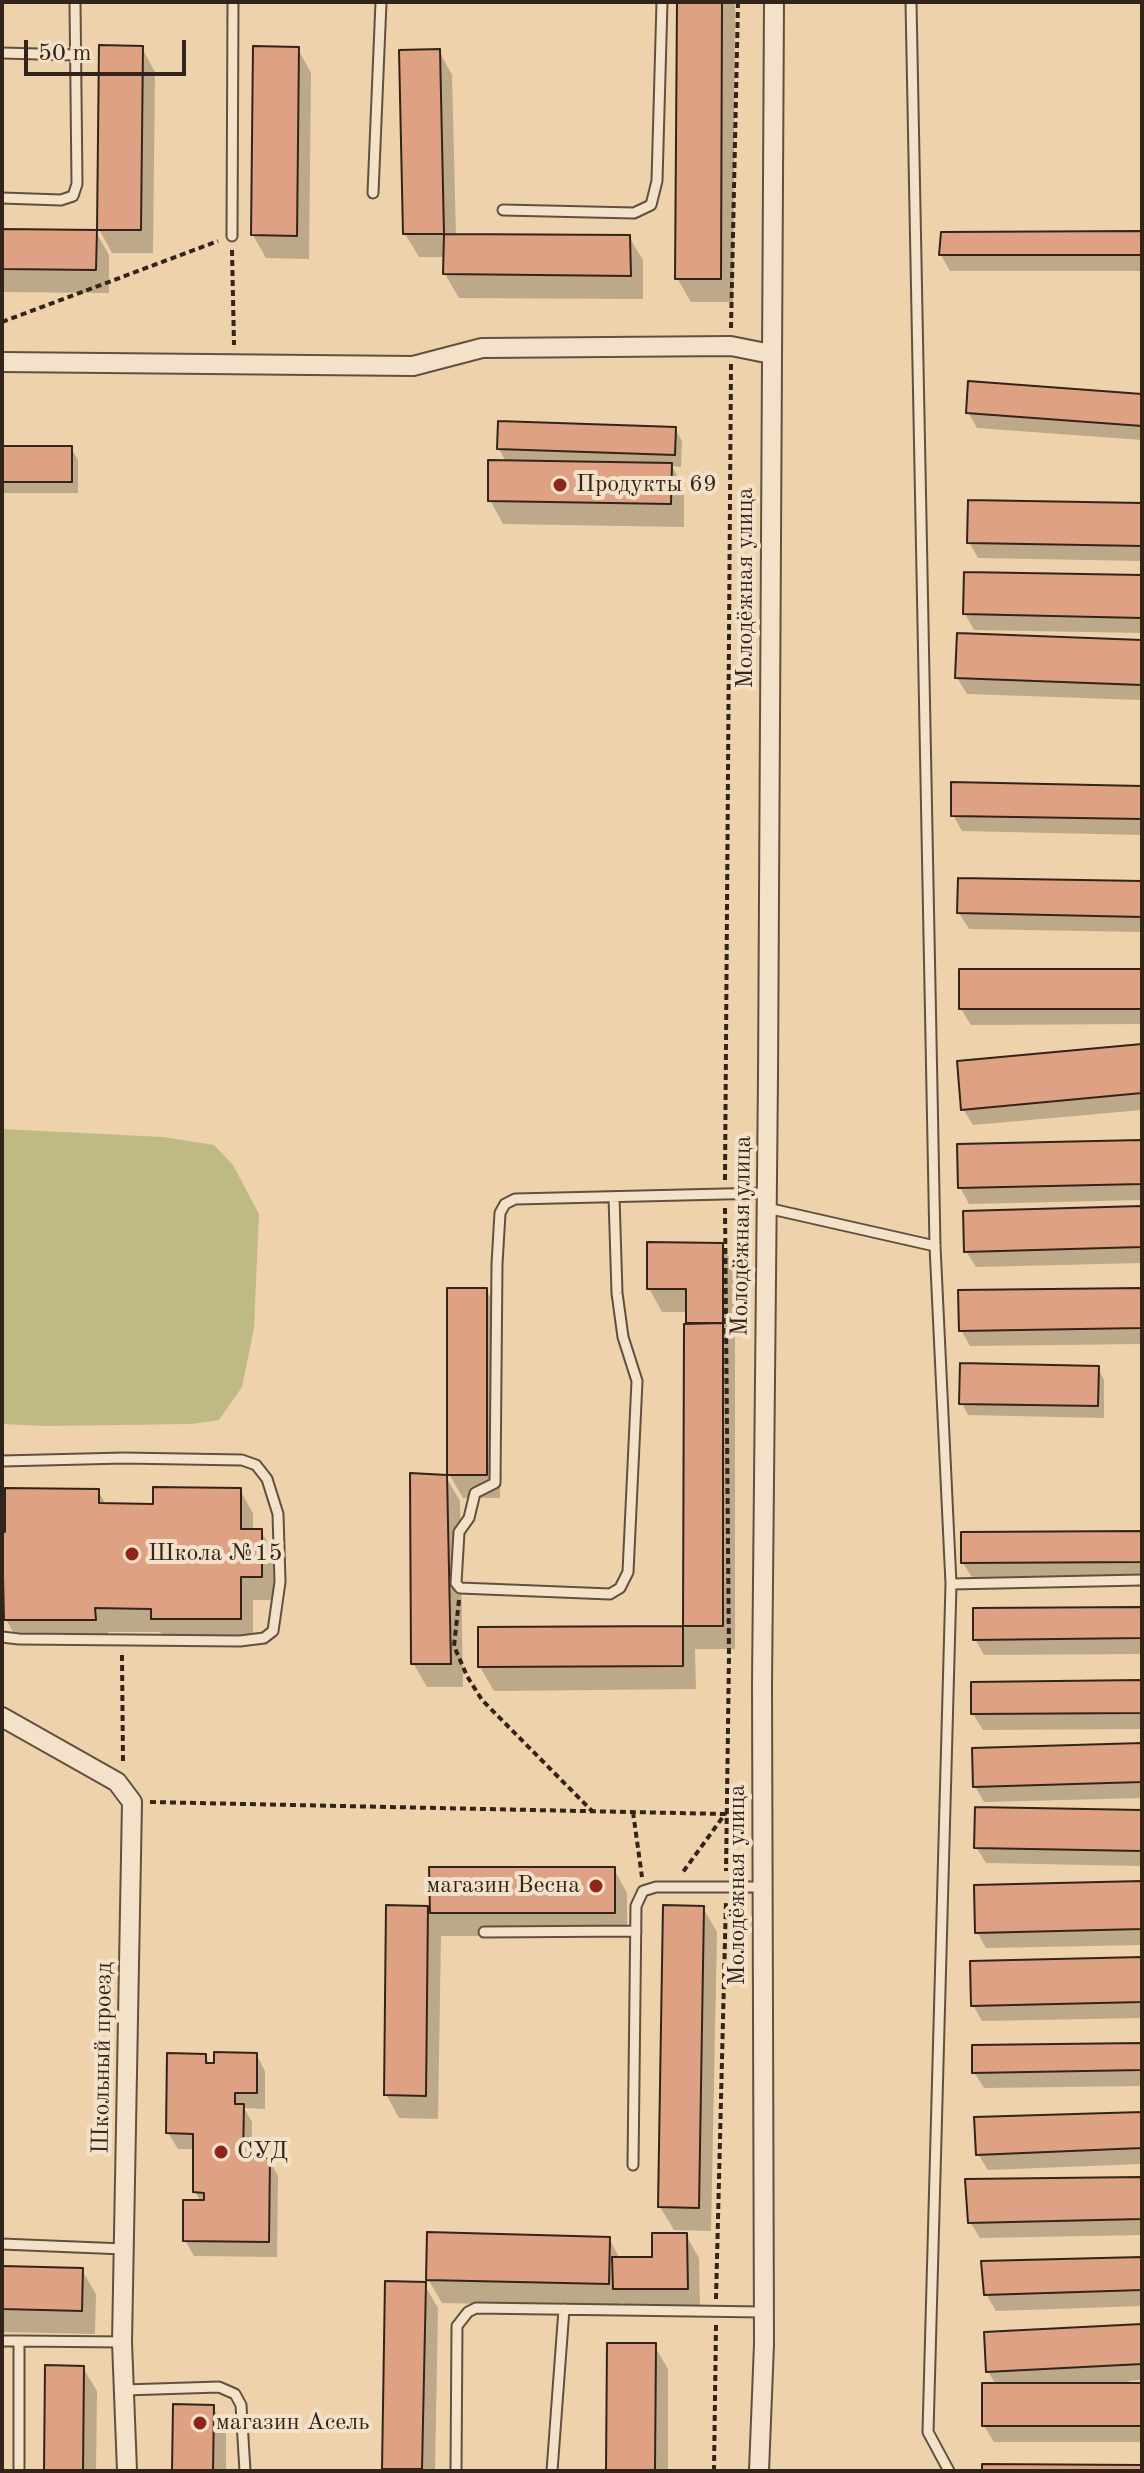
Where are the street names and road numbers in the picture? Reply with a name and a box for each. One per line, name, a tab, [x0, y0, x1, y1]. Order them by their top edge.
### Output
street label: Молодёжная улица	[732, 488, 760, 688]
street label: Молодёжная улица	[726, 1135, 758, 1337]
street label: Молодёжная улица	[724, 1785, 752, 1985]
street label: Школьный проезд	[87, 1962, 119, 2154]

